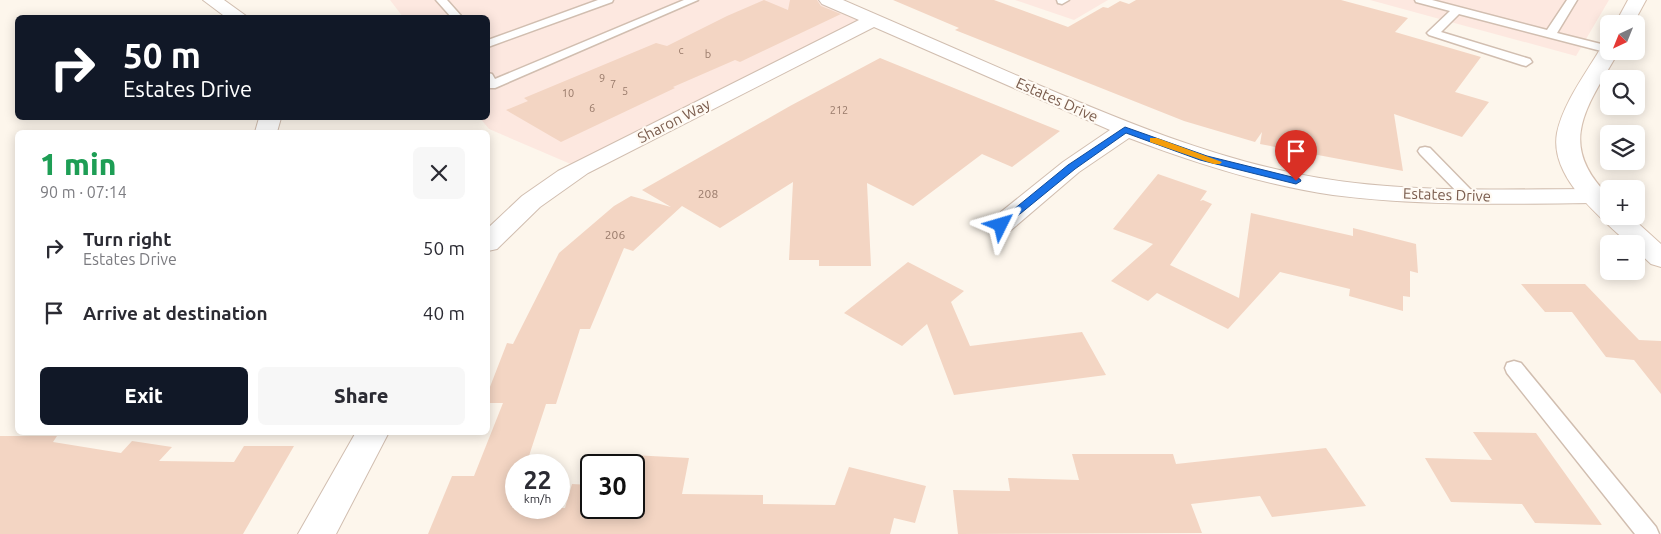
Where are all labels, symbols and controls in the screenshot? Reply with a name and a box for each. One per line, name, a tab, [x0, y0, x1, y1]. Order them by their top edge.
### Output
north arrow	[1600, 15, 1645, 60]
map controls	[1600, 15, 1645, 280]
icon: right	[40, 35, 105, 100]
text: 50 m	[123, 35, 201, 75]
house number: c	[678, 44, 684, 56]
house number: b	[705, 48, 711, 60]
button: search	[1600, 70, 1645, 115]
house number: 9	[599, 72, 605, 84]
street label: Estates Drive	[1014, 74, 1101, 125]
text: Estates Drive	[123, 76, 252, 101]
house number: 7	[610, 78, 616, 90]
house number: 5	[622, 85, 628, 97]
house number: 10	[562, 87, 574, 99]
street label: Sharon Way	[635, 95, 713, 146]
house number: 6	[589, 102, 595, 114]
house number: 212	[830, 104, 848, 116]
button: layers	[1600, 125, 1645, 170]
pin	[1275, 130, 1317, 181]
icon: arrive	[1282, 137, 1310, 165]
text: 1 min	[40, 147, 116, 181]
button: close	[413, 147, 465, 199]
button: +	[1600, 180, 1645, 225]
text: 90 m · 07:14	[40, 183, 127, 201]
street label: Estates Drive	[1403, 184, 1491, 205]
house number: 208	[698, 187, 718, 200]
position arrow	[974, 198, 1026, 250]
text: Turn right	[83, 228, 171, 250]
house number: 206	[605, 228, 625, 241]
icon: right	[40, 234, 68, 262]
button: −	[1600, 235, 1645, 280]
text: 50 m	[423, 237, 465, 259]
text: Estates Drive	[83, 250, 177, 268]
icon: arrive	[40, 299, 68, 327]
text: Arrive at destination	[83, 302, 268, 324]
text: 40 m	[423, 302, 465, 324]
button: Exit	[40, 367, 248, 425]
button: Share	[258, 367, 465, 425]
speed limit sign: 30	[580, 454, 645, 519]
text: 22	[523, 466, 552, 494]
text: km/h	[524, 492, 551, 505]

